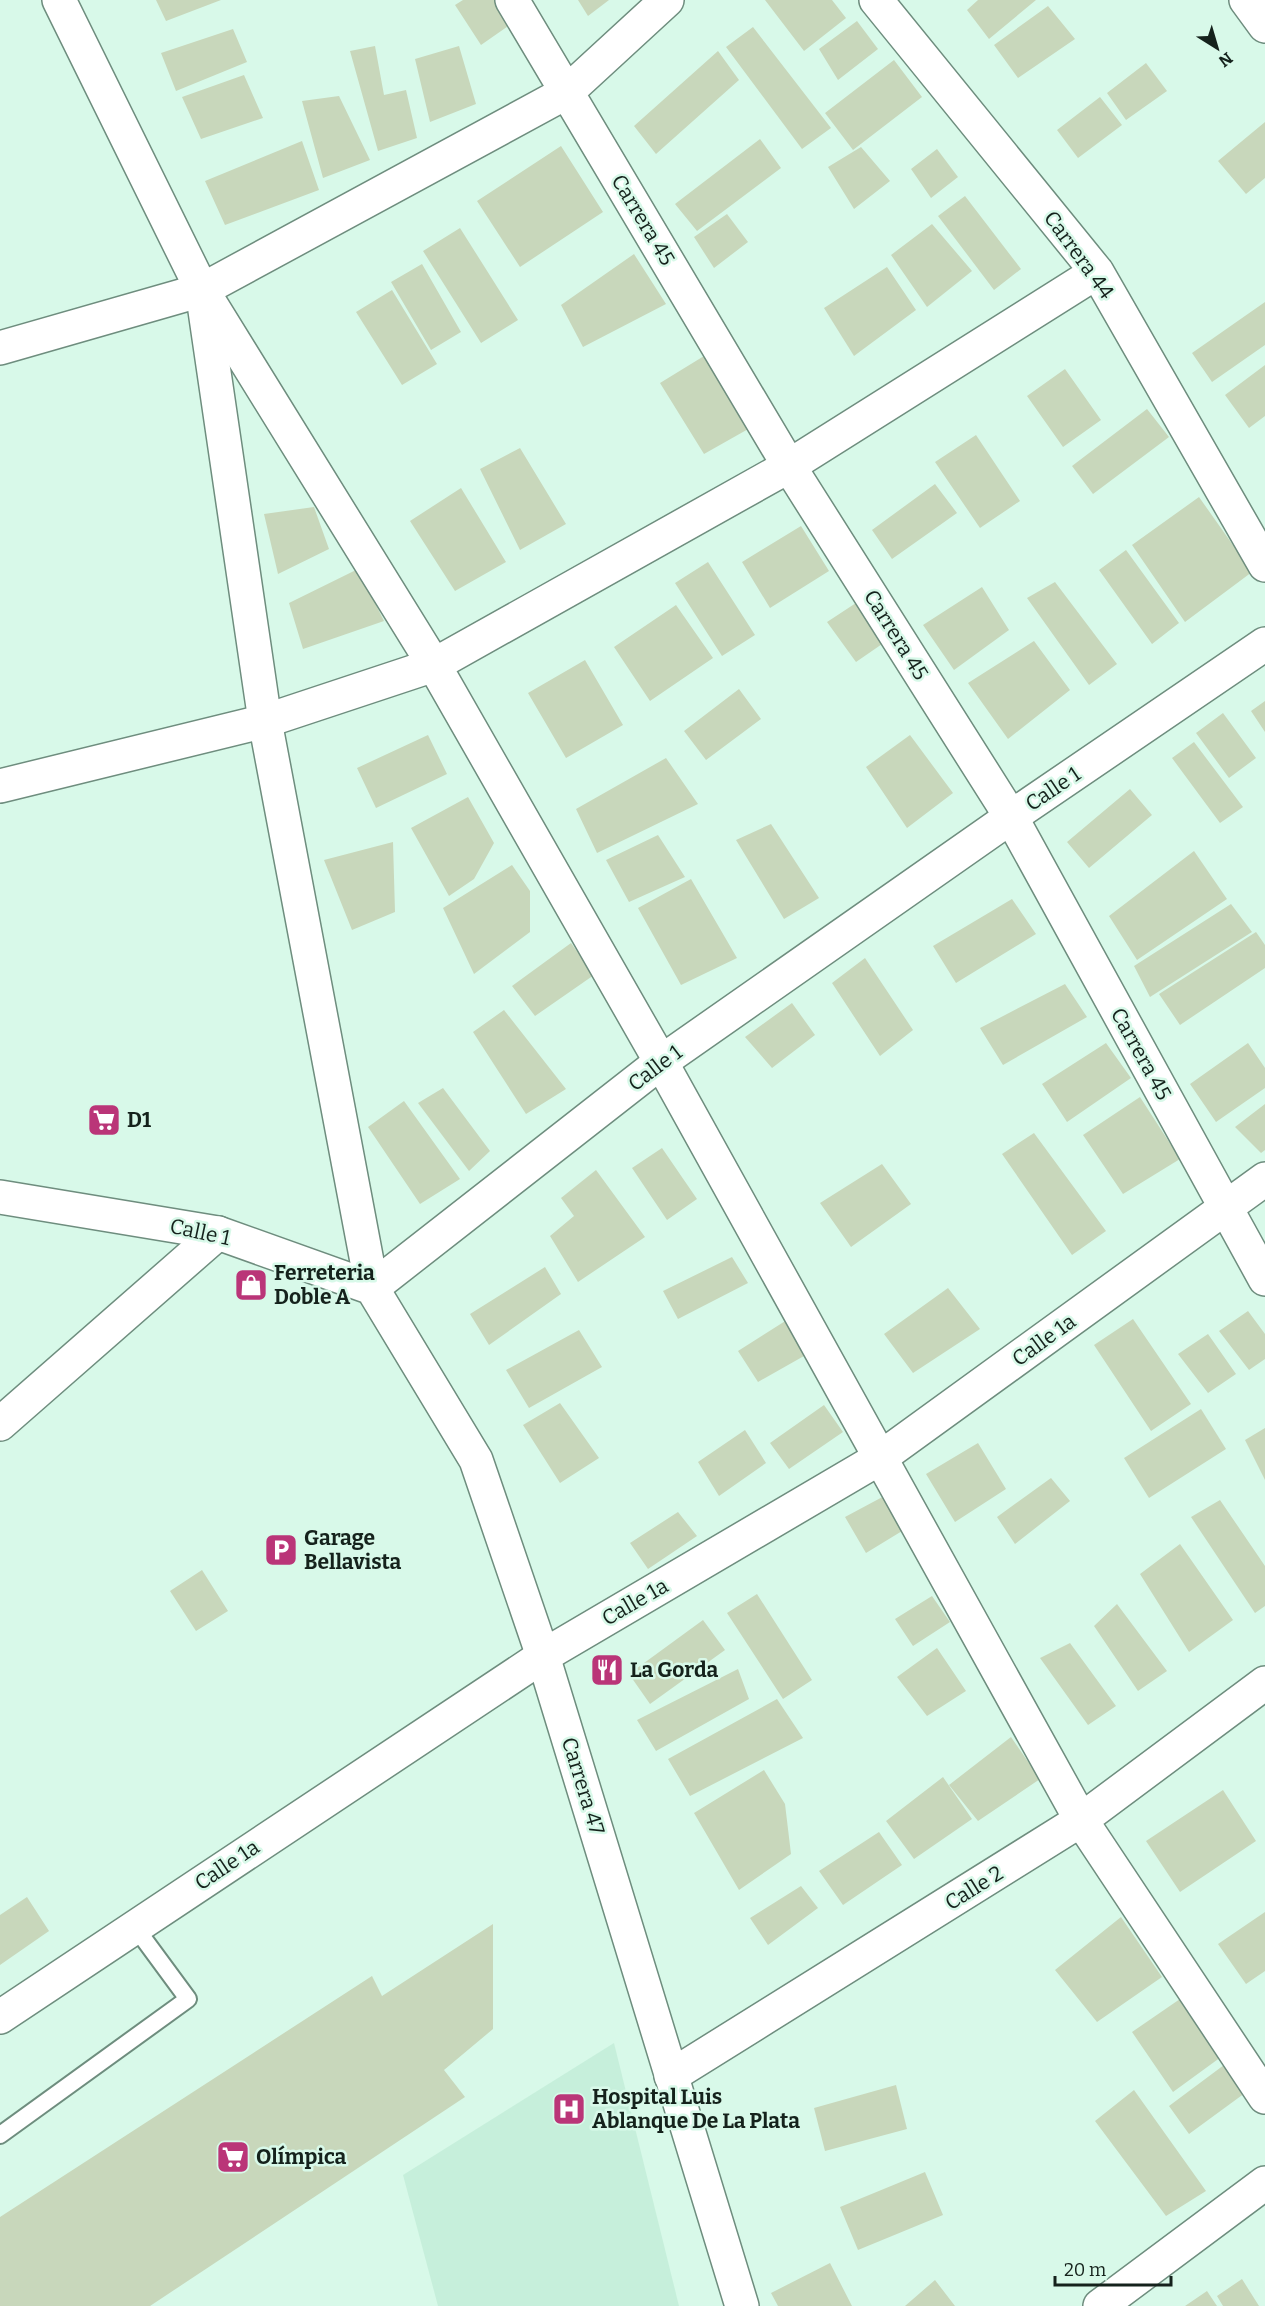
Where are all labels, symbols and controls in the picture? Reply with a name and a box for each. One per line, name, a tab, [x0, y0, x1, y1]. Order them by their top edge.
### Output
north arrow	[1187, 18, 1247, 78]
text: N	[1215, 48, 1236, 71]
street label: Carrera 45	[606, 170, 680, 270]
street label: Carrera 44	[1038, 206, 1120, 304]
street label: Carrera 45	[858, 585, 934, 685]
street label: Calle 1	[1020, 761, 1086, 817]
street label: Carrera 45	[1105, 1003, 1177, 1105]
street label: Calle 1	[623, 1039, 688, 1097]
supermarket icon: D1	[86, 1102, 122, 1138]
place label: D1	[127, 1107, 151, 1133]
street label: Calle 1	[168, 1213, 233, 1251]
place label: Ferreteria Doble A	[274, 1260, 375, 1310]
shop icon: Ferreteria Doble A	[233, 1267, 269, 1303]
street label: Calle 1a	[1007, 1308, 1081, 1372]
place label: Garage Bellavista	[304, 1525, 402, 1575]
parking icon: Garage Bellavista	[263, 1532, 299, 1568]
street label: Calle 1a	[597, 1572, 673, 1631]
restaurant icon: La Gorda	[589, 1652, 625, 1688]
place label: La Gorda	[630, 1657, 718, 1683]
street label: Carrera 47	[556, 1734, 610, 1838]
street label: Calle 1a	[190, 1834, 265, 1896]
street label: Calle 2	[940, 1860, 1008, 1916]
place label: Hospital Luis Ablanque De La Plata	[592, 2084, 800, 2134]
hospital icon: Hospital Luis Ablanque De La Plata	[551, 2091, 587, 2127]
supermarket icon: Olímpica	[215, 2139, 251, 2175]
place label: Olímpica	[256, 2144, 346, 2170]
scale bar	[1055, 2249, 1170, 2287]
text: 20 m	[1064, 2259, 1106, 2281]

